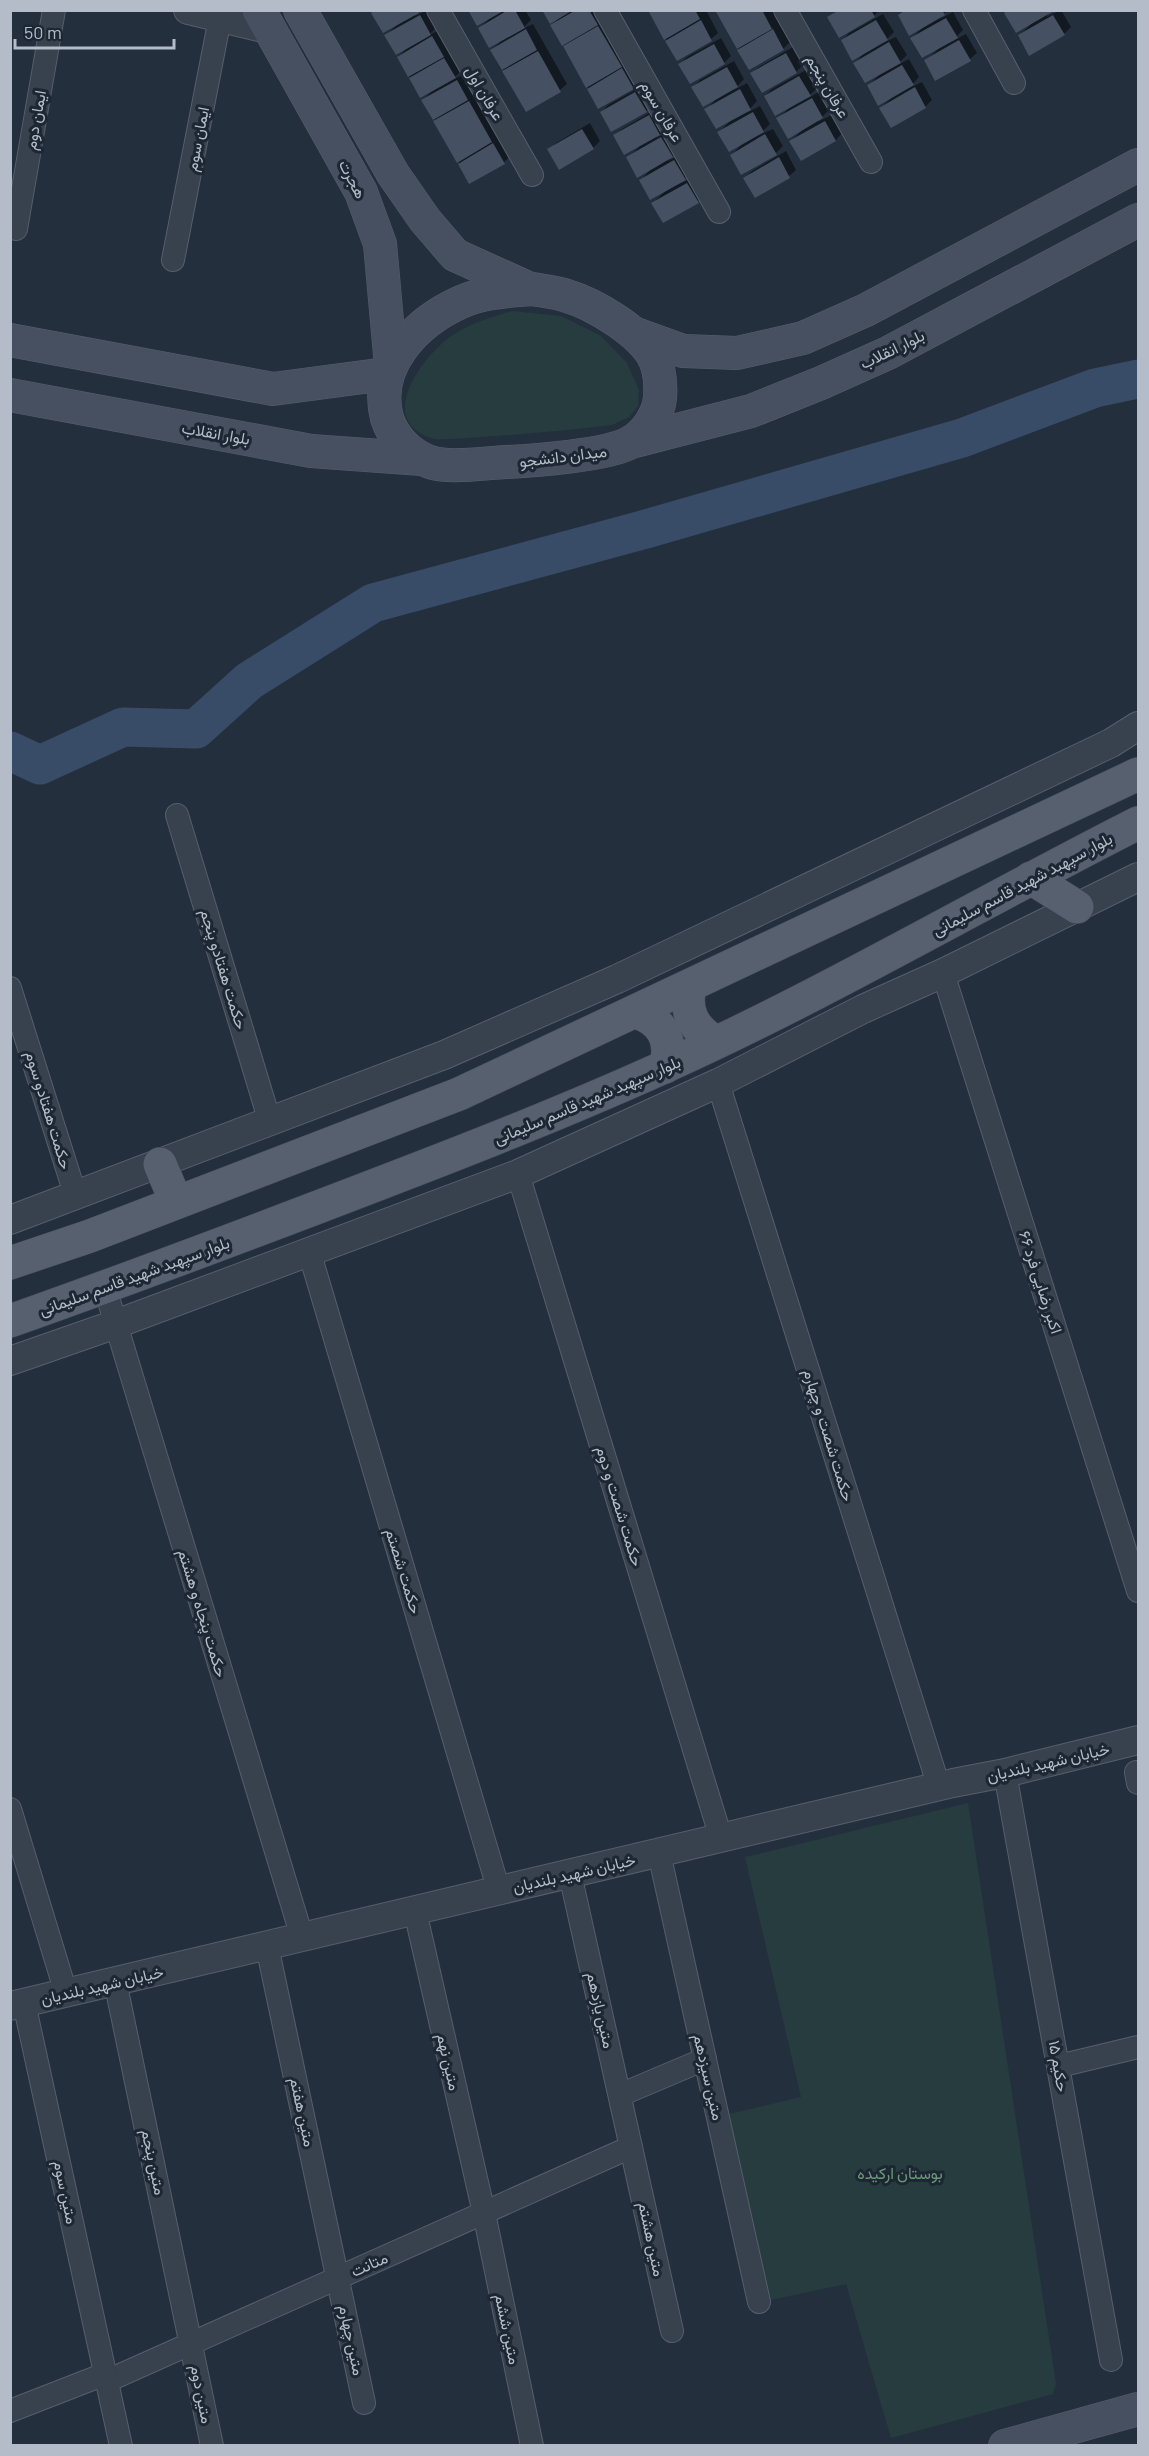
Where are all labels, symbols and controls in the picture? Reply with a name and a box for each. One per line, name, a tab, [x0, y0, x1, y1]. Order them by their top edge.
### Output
scale bar	[15, 12, 174, 50]
text: 50 m	[24, 21, 62, 43]
street label: عرفان پنجم	[800, 51, 854, 122]
street label: عرفان اول	[460, 62, 509, 124]
street label: عرفان سوم	[635, 76, 688, 146]
street label: ایمان دوم	[20, 89, 51, 152]
street label: ایمان سوم	[181, 105, 214, 173]
street label: هجرت	[334, 156, 371, 202]
street label: بلوار انقلاب	[857, 325, 928, 374]
street label: بلوار انقلاب	[180, 417, 252, 450]
street label: میدان دانشجو	[518, 441, 608, 472]
street label: بلوار سپهبد شهید قاسم سلیمانی	[928, 828, 1116, 942]
street label: حکمت هفتادو پنجم	[194, 906, 252, 1032]
street label: حکمت هفتادو سوم	[21, 1048, 77, 1172]
street label: بلوار سپهبد شهید قاسم سلیمانی	[490, 1051, 684, 1150]
street label: ۶۶ اکبر رضایی فرد	[1014, 1228, 1067, 1336]
street label: بلوار سپهبد شهید قاسم سلیمانی	[36, 1232, 233, 1322]
street label: حکمت شصت و چهارم	[797, 1366, 859, 1505]
street label: حکمت شصت و دوم	[591, 1443, 648, 1569]
street label: حکمت شصتم	[381, 1526, 427, 1617]
street label: حکمت پنجاه و هشتم	[172, 1546, 232, 1680]
street label: خیابان شهید بلندیان	[985, 1738, 1112, 1787]
street label: خیابان شهید بلندیان	[511, 1849, 638, 1898]
street label: خیابان شهید بلندیان	[39, 1961, 166, 2010]
street label: متین یازدهم	[582, 1970, 619, 2050]
street label: متین نهم	[432, 2031, 465, 2093]
street label: متین سیزدهم	[688, 2032, 729, 2122]
street label: حکیم ۱۵	[1044, 2039, 1073, 2094]
street label: متین هفتم	[285, 2076, 320, 2149]
street label: متین پنجم	[135, 2127, 171, 2197]
street label: متین سوم	[49, 2158, 82, 2226]
park label: بوستان ارکیده	[857, 2163, 943, 2184]
street label: متین هشتم	[633, 2200, 670, 2278]
street label: متانت	[347, 2247, 390, 2280]
street label: متین ششم	[490, 2292, 525, 2366]
street label: متین چهارم	[333, 2303, 369, 2378]
street label: متین دوم	[186, 2363, 218, 2425]

